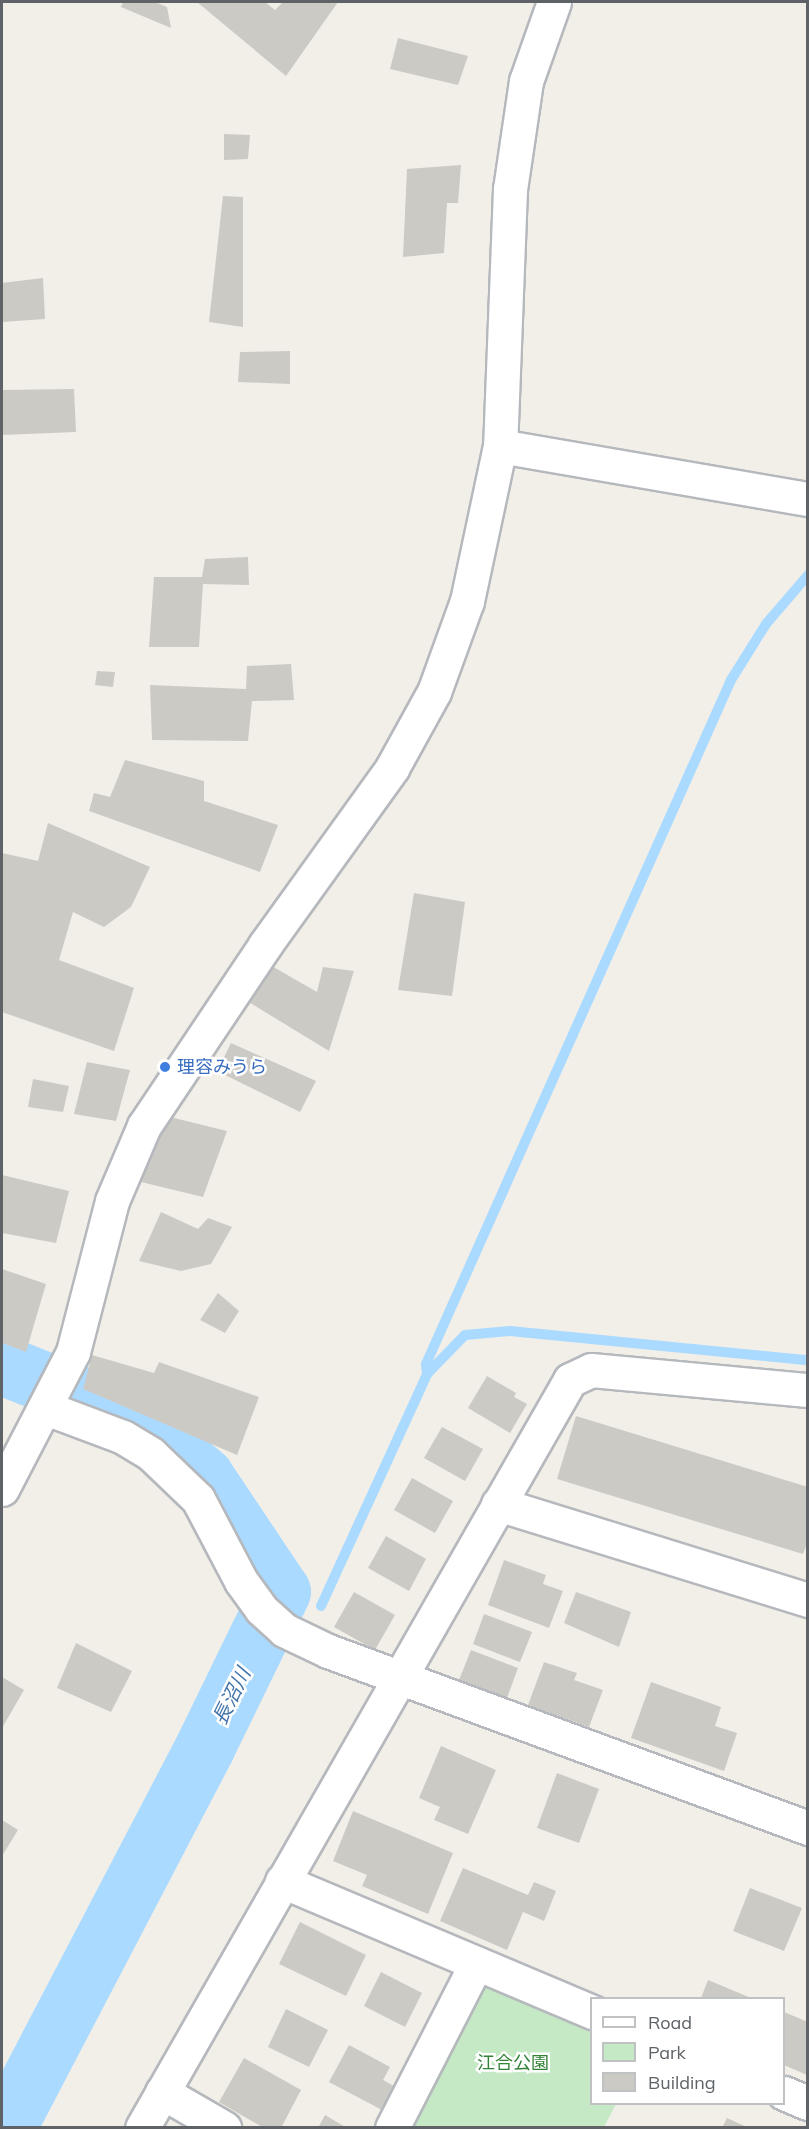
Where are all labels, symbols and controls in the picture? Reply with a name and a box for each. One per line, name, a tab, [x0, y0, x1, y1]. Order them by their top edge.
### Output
place label: 理容みうら	[177, 1056, 267, 1078]
marker: 理容みうら	[158, 1060, 172, 1074]
water label: 長沼川	[207, 1664, 255, 1728]
legend	[590, 1997, 785, 2105]
text: Road	[648, 2011, 692, 2034]
text: Park	[648, 2041, 686, 2064]
park label: 江合公園	[477, 2052, 549, 2074]
text: Building	[648, 2071, 716, 2094]

